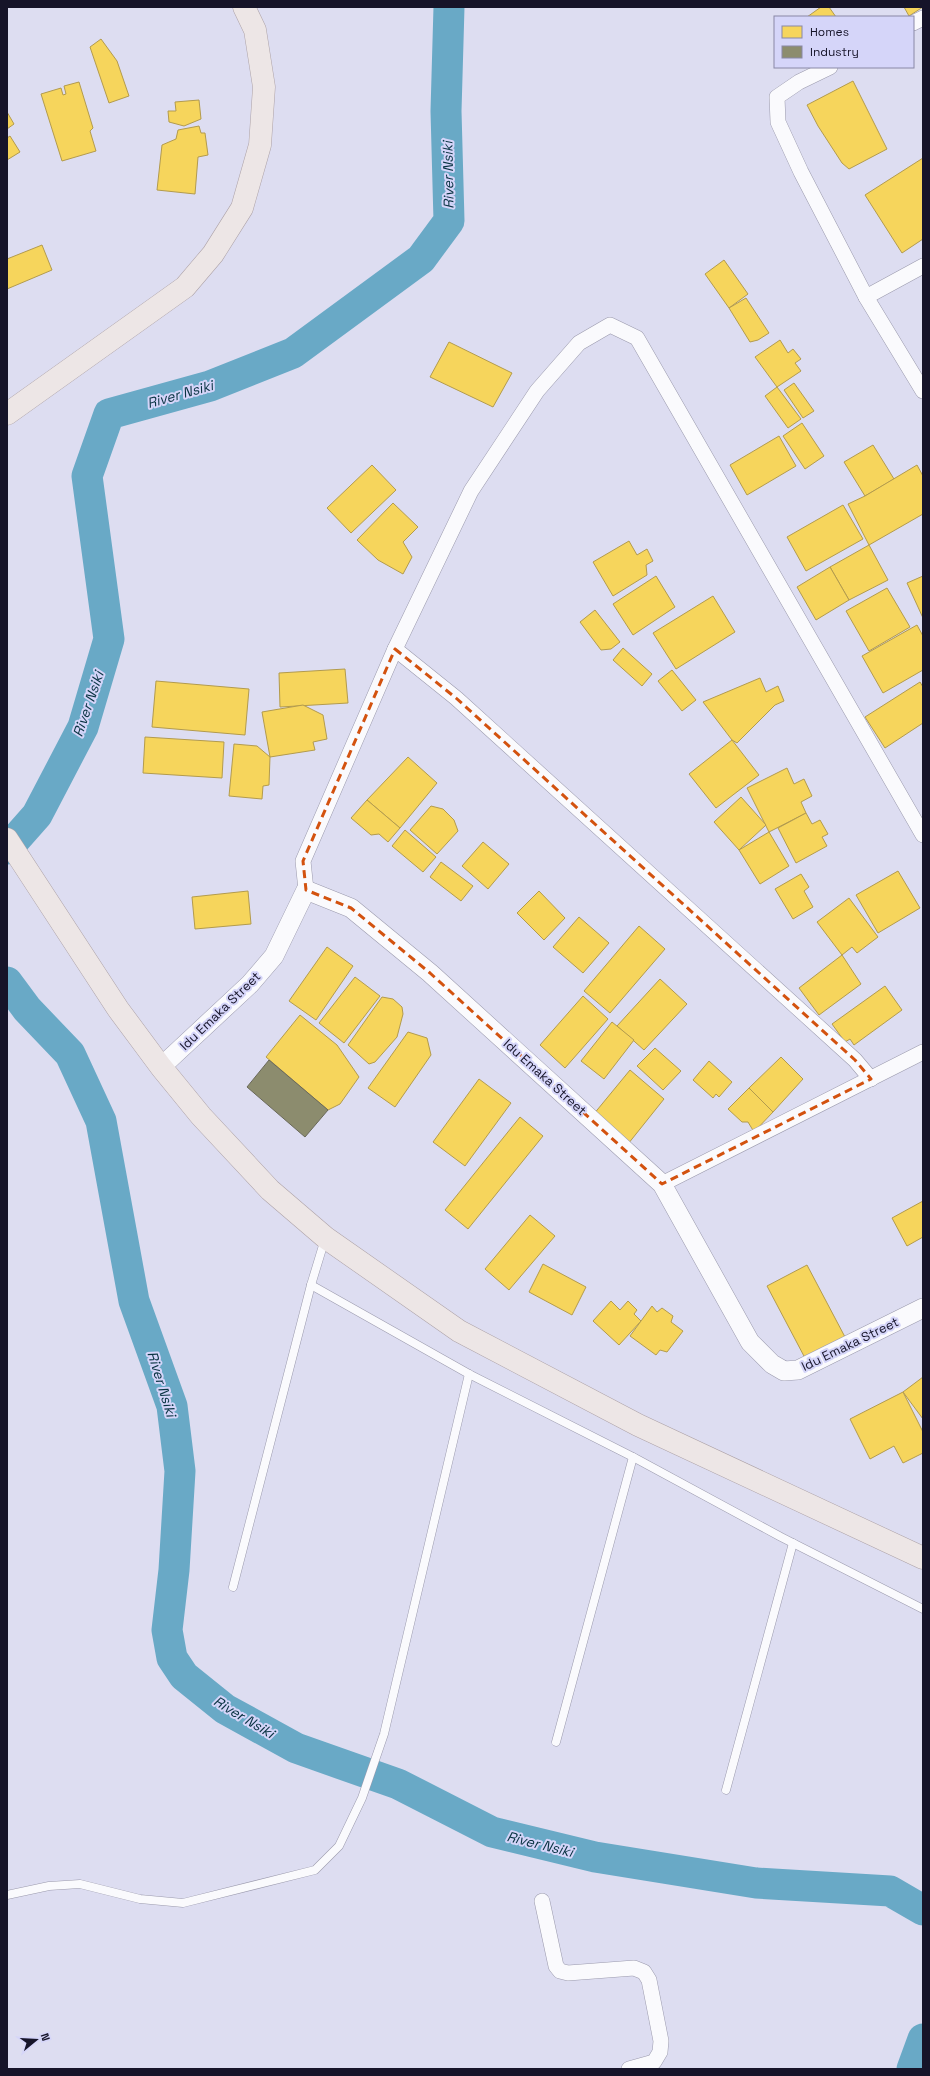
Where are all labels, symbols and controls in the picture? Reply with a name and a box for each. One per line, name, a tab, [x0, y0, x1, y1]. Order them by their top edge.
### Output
legend	[774, 16, 914, 68]
text: Homes	[810, 24, 849, 40]
text: Industry	[810, 44, 859, 60]
water label: River Nsiki	[438, 139, 458, 209]
water label: River Nsiki	[145, 376, 217, 412]
water label: River Nsiki	[68, 668, 108, 739]
street label: Idu Emaka Street	[176, 968, 264, 1054]
street label: Idu Emaka Street	[500, 1035, 590, 1119]
street label: Idu Emaka Street	[799, 1313, 901, 1375]
water label: River Nsiki	[143, 1349, 181, 1421]
water label: River Nsiki	[210, 1692, 279, 1743]
water label: River Nsiki	[505, 1827, 577, 1861]
north arrow	[16, 2020, 56, 2060]
text: N	[38, 2031, 53, 2043]

